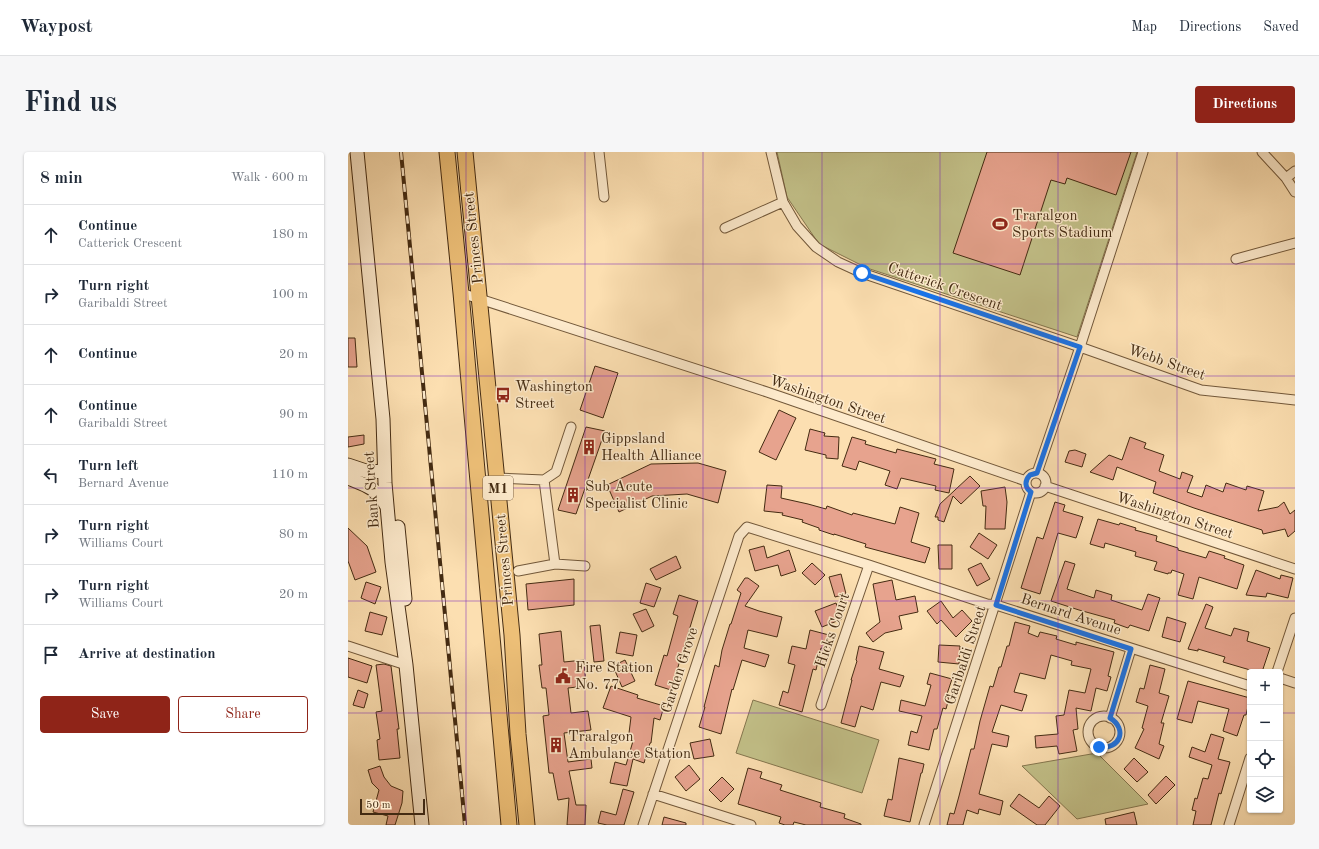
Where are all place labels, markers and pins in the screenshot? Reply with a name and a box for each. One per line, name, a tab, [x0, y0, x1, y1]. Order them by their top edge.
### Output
place label: Traralgon Sports Stadium	[1012, 209, 1112, 241]
sports icon: Traralgon Sports Stadium	[991, 215, 1009, 233]
place label: Washington Street	[515, 380, 593, 412]
bus stop icon: Washington Street	[494, 386, 512, 404]
place label: Gippsland Health Alliance	[601, 432, 701, 464]
building icon: Gippsland Health Alliance	[580, 438, 598, 456]
place label: Sub Acute Specialist Clinic	[585, 480, 688, 512]
building icon: Sub Acute Specialist Clinic	[564, 486, 582, 504]
place label: Fire Station No. 77	[575, 661, 653, 693]
public building icon: Fire Station No. 77	[554, 667, 572, 685]
place label: Traralgon Ambulance Station	[568, 730, 691, 762]
building icon: Traralgon Ambulance Station	[547, 736, 565, 754]

